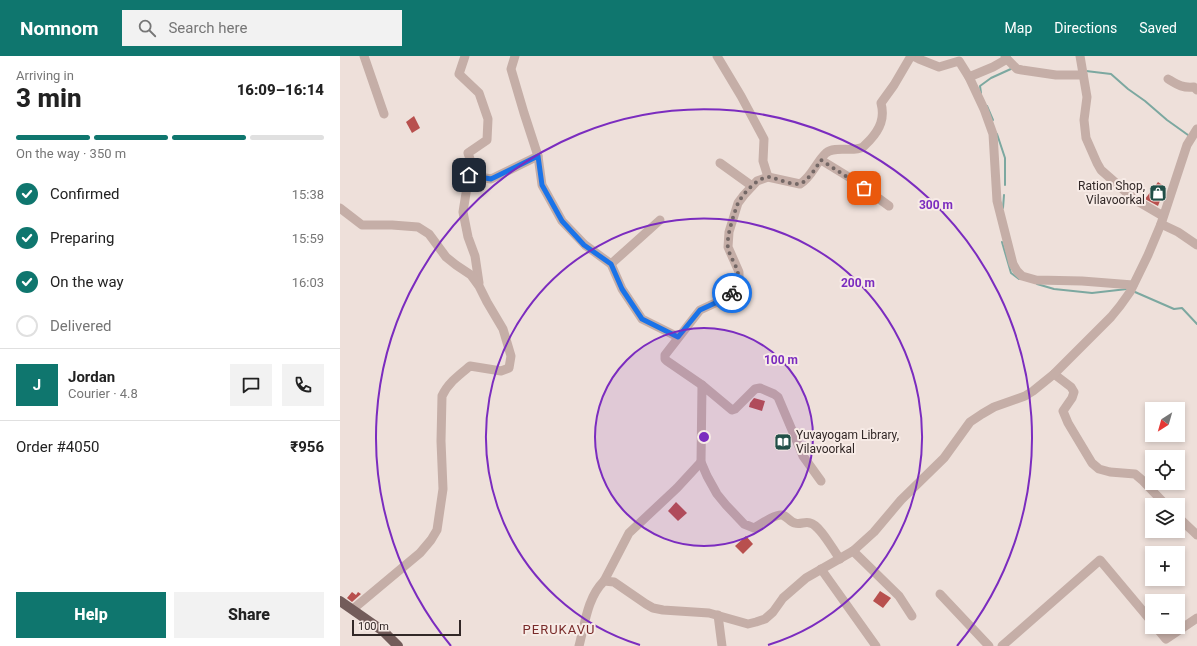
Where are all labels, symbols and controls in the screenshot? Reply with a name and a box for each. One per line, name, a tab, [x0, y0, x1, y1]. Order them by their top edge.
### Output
search box	[122, 10, 402, 46]
text: Nomnom	[20, 17, 98, 40]
icon: search	[136, 17, 158, 39]
text: Search here	[168, 19, 247, 37]
text: Map	[1005, 20, 1032, 36]
text: Directions	[1054, 20, 1117, 36]
text: Saved	[1139, 20, 1177, 36]
text: Arriving in	[16, 68, 74, 83]
text: 16:09–16:14	[237, 81, 324, 99]
text: 3 min	[16, 83, 82, 113]
text: On the way · 350 m	[16, 146, 126, 161]
pin	[452, 158, 486, 192]
icon: home	[458, 164, 480, 186]
pin	[847, 171, 881, 205]
icon: bag	[853, 177, 875, 199]
place label: Ration Shop, Vilavoorkal	[1078, 179, 1145, 207]
icon: check	[16, 183, 38, 205]
shop icon: Ration Shop, Vilavoorkal	[1148, 183, 1168, 203]
text: Confirmed	[50, 185, 120, 203]
text: 15:38	[292, 187, 324, 202]
text: 300 m	[919, 198, 953, 212]
icon: check	[16, 227, 38, 249]
text: Preparing	[50, 229, 114, 247]
text: 15:59	[292, 231, 324, 246]
icon: check	[16, 271, 38, 293]
text: On the way	[50, 273, 124, 291]
courier	[712, 273, 752, 313]
text: 16:03	[292, 275, 324, 290]
text: 200 m	[841, 276, 875, 290]
icon: bike	[721, 282, 743, 304]
text: Delivered	[50, 317, 112, 335]
text: 100 m	[764, 353, 798, 367]
button: chat	[230, 364, 272, 406]
button: phone	[282, 364, 324, 406]
text: Jordan	[68, 368, 115, 386]
text: J	[33, 376, 41, 394]
text: Courier · 4.8	[68, 386, 138, 401]
north arrow	[1145, 402, 1185, 442]
map controls	[1145, 402, 1185, 634]
place label: Yuvayogam Library, Vilavoorkal	[796, 428, 899, 456]
centre of rings	[697, 430, 711, 444]
library icon: Yuvayogam Library, Vilavoorkal	[773, 432, 793, 452]
text: Order #4050	[16, 438, 99, 456]
text: ₹956	[290, 438, 324, 456]
button: locate	[1145, 450, 1185, 490]
button: layers	[1145, 498, 1185, 538]
button: +	[1145, 546, 1185, 586]
button: Help	[16, 592, 166, 638]
button: Share	[174, 592, 324, 638]
button: −	[1145, 594, 1185, 634]
scale bar	[352, 618, 461, 637]
text: 100 m	[358, 620, 389, 633]
district label: PERUKAVU	[523, 622, 595, 637]

